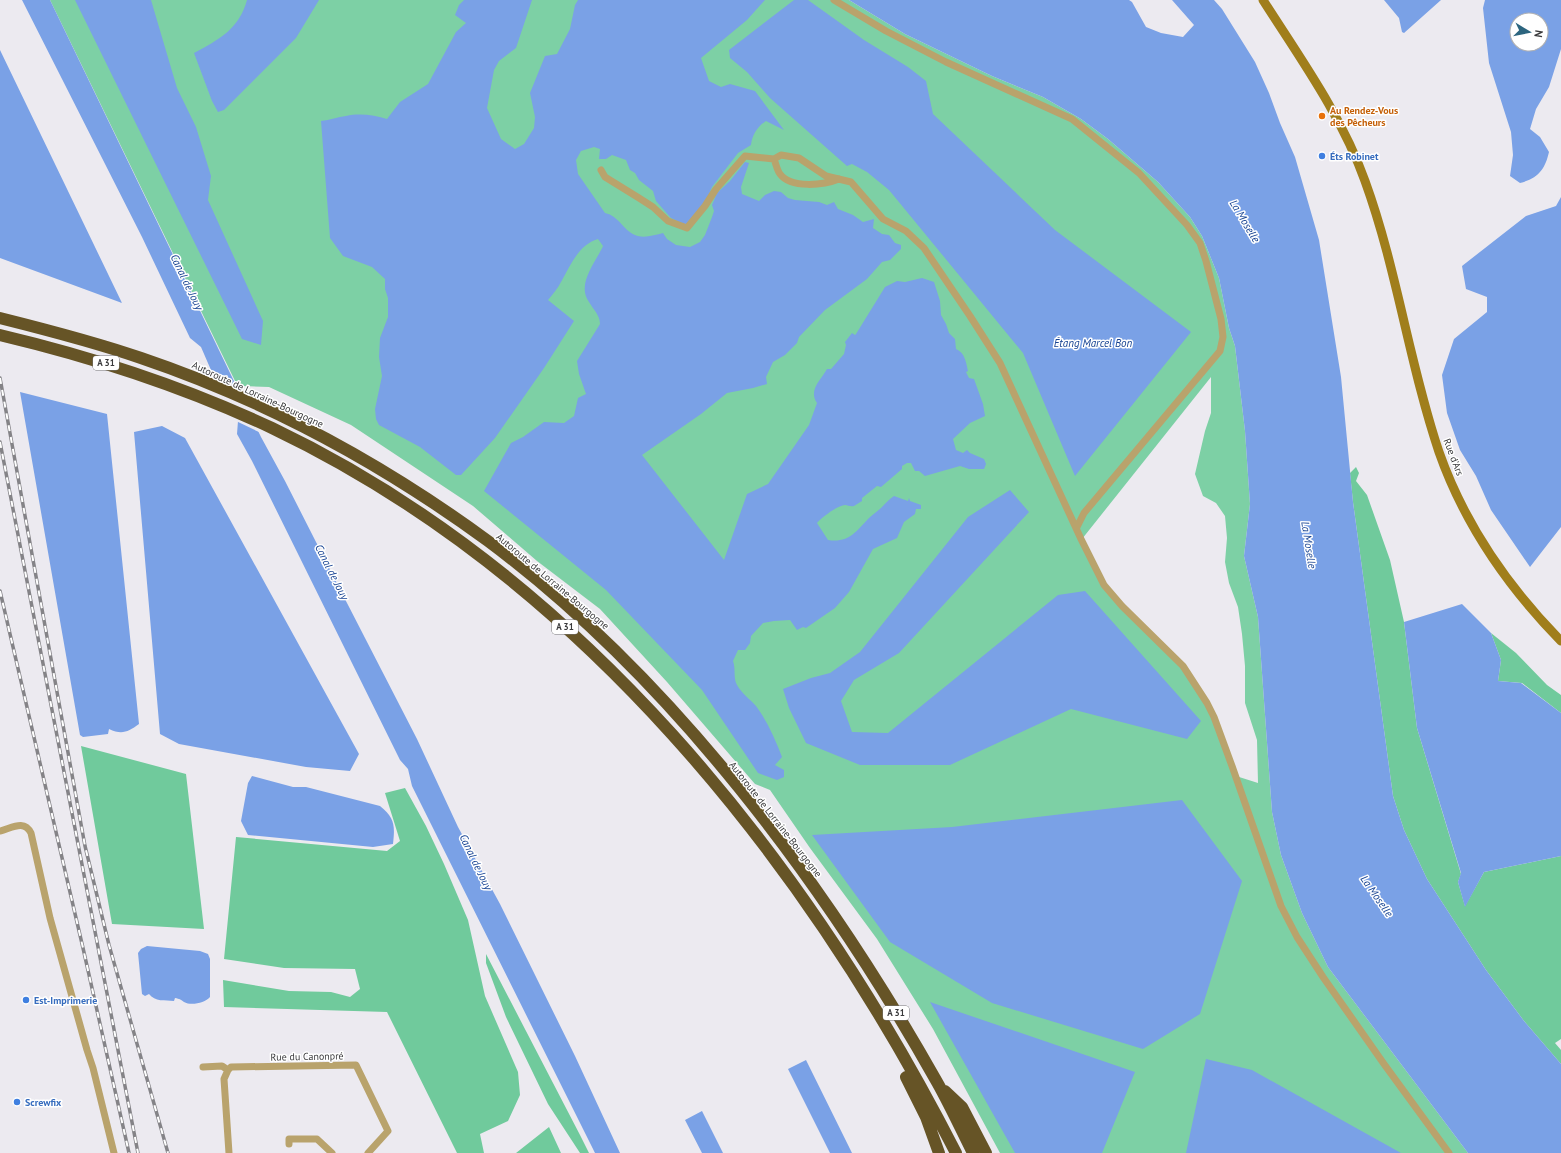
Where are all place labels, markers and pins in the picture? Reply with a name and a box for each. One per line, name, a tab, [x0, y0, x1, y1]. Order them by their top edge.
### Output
place label: Au Rendez-Vous des Pêcheurs	[1330, 104, 1398, 129]
marker: Au Rendez-Vous des Pêcheurs	[1317, 111, 1327, 121]
place label: Éts Robinet	[1330, 150, 1379, 163]
marker: Éts Robinet	[1317, 151, 1327, 161]
place label: Est-Imprimerie	[34, 994, 97, 1007]
marker: Est-Imprimerie	[21, 995, 31, 1005]
place label: Screwfix	[25, 1096, 62, 1109]
marker: Screwfix	[12, 1097, 22, 1107]

